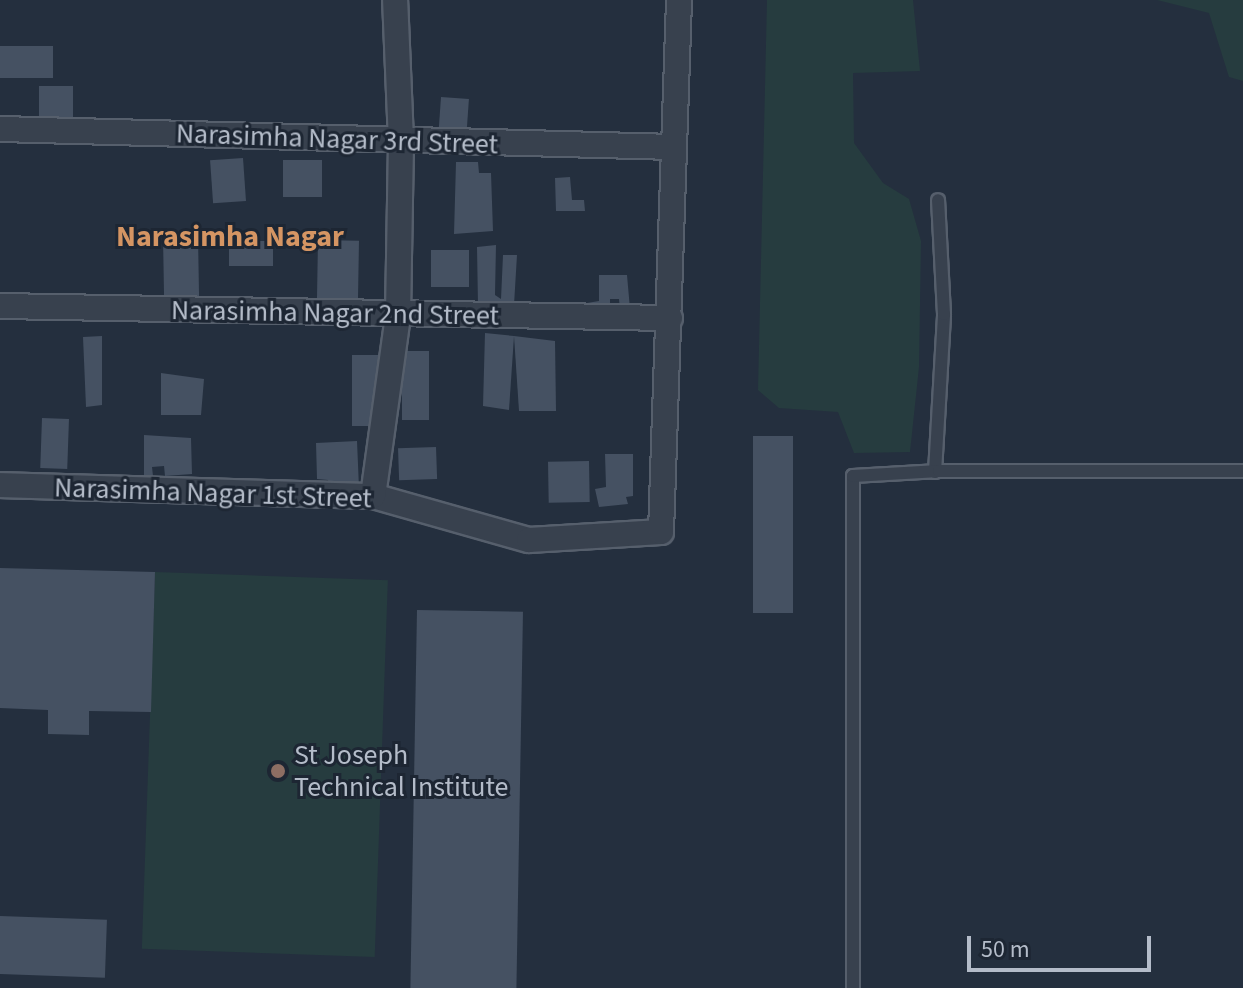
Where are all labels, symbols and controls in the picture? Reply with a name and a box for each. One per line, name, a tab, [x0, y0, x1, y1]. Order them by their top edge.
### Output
street label: Narasimha Nagar 3rd Street	[175, 117, 499, 161]
district label: Narasimha Nagar	[116, 219, 344, 255]
street label: Narasimha Nagar 2nd Street	[171, 293, 499, 333]
street label: Narasimha Nagar 1st Street	[54, 471, 372, 515]
place label: St Joseph Technical Institute	[294, 738, 508, 804]
marker: St Joseph Technical Institute	[269, 762, 287, 780]
scale bar	[971, 920, 1155, 970]
text: 50 m	[981, 932, 1030, 967]

